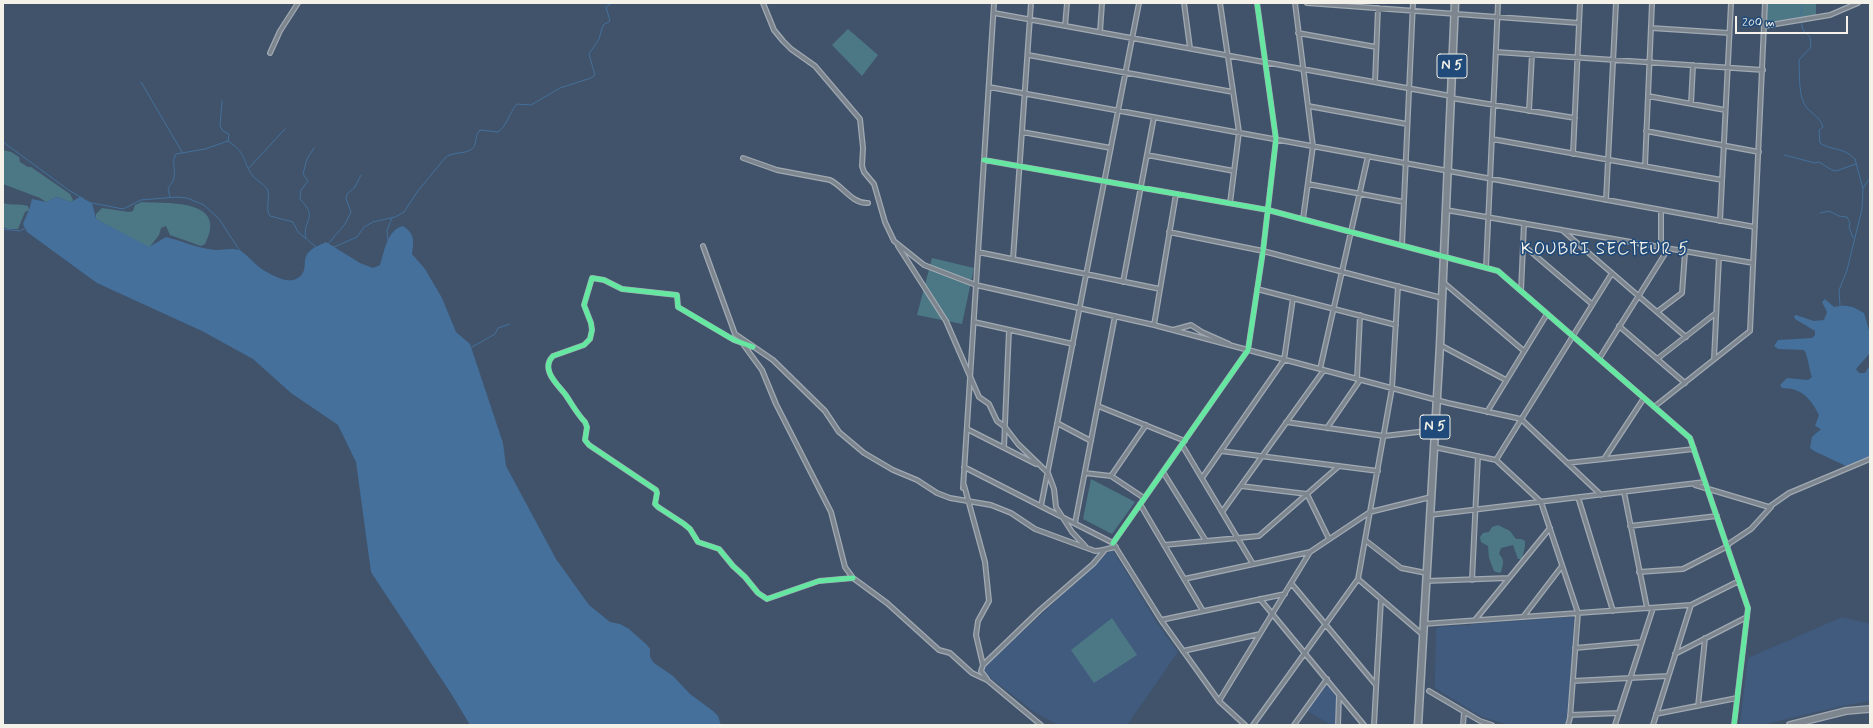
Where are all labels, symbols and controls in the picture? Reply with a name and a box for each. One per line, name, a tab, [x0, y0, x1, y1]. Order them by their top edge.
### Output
scale bar	[1737, 8, 1850, 34]
text: 200 m	[1742, 15, 1775, 31]
road number: N 5	[1437, 54, 1467, 78]
district label: KOUBRI SECTEUR 5	[1521, 240, 1689, 260]
road number: N 5	[1420, 415, 1450, 439]

